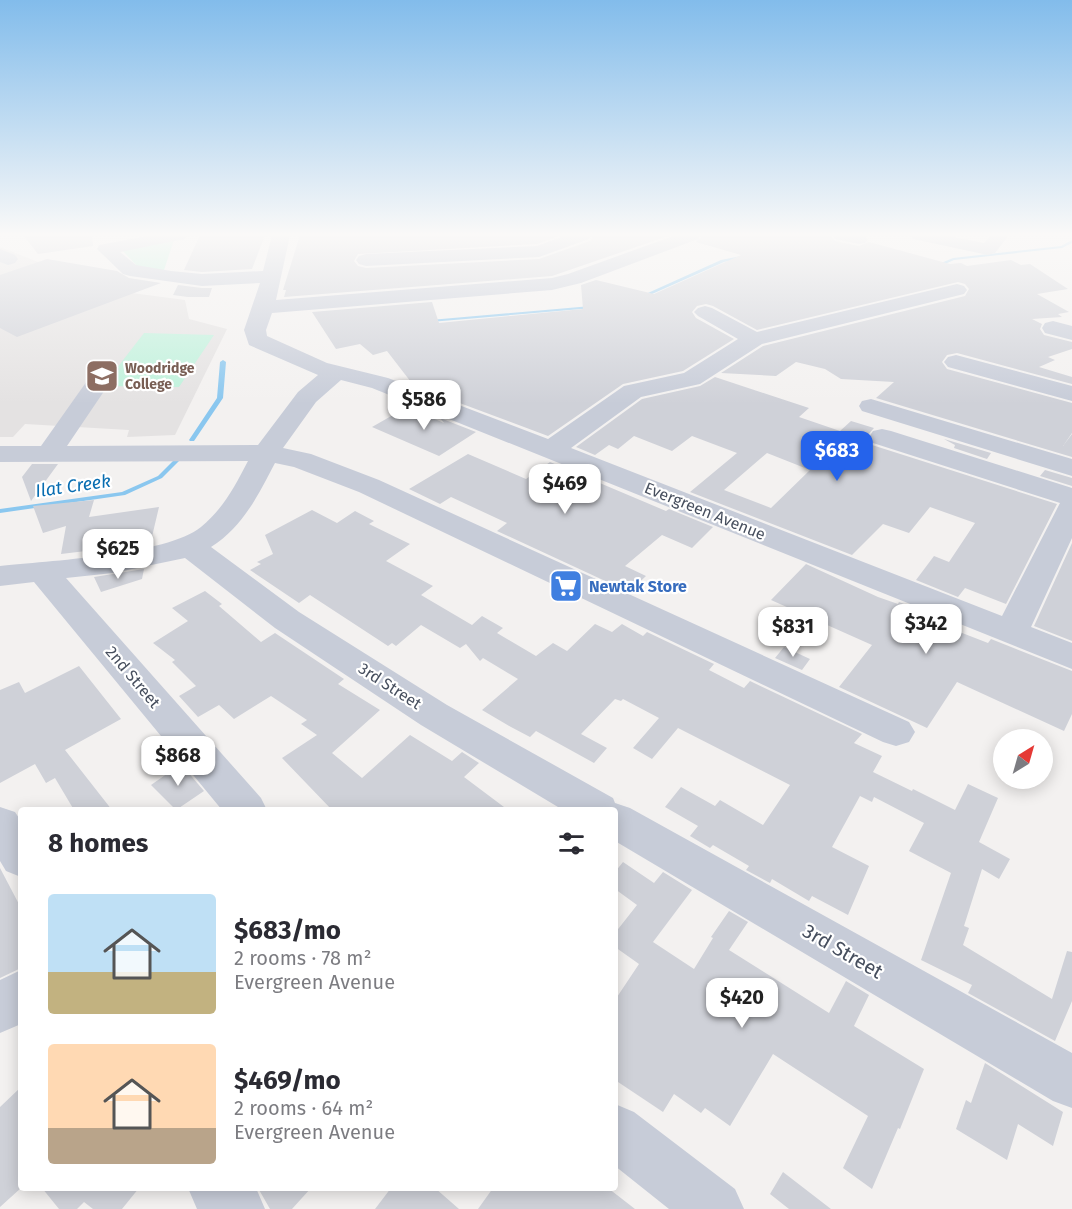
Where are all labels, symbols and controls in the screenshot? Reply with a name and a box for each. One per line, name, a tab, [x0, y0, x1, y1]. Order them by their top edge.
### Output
school or university icon: Woodridge College	[84, 358, 120, 394]
place label: Woodridge College	[125, 360, 195, 393]
pin: $586	[388, 380, 460, 431]
text: $586	[402, 387, 446, 411]
pin: $683	[801, 431, 873, 482]
text: $683	[815, 438, 859, 462]
pin: $469	[529, 464, 601, 515]
water label: Ilat Creek	[34, 470, 112, 502]
text: $469	[543, 471, 587, 495]
street label: Evergreen Avenue	[642, 478, 768, 544]
pin: $625	[82, 529, 154, 580]
text: $625	[96, 536, 140, 560]
supermarket icon: Newtak Store	[548, 568, 584, 604]
place label: Newtak Store	[589, 577, 687, 596]
pin: $342	[890, 604, 962, 655]
pin: $831	[757, 607, 829, 658]
text: $342	[905, 611, 947, 635]
text: $831	[772, 614, 814, 638]
street label: 2nd Street	[102, 642, 164, 712]
street label: 3rd Street	[355, 659, 425, 713]
north arrow	[993, 729, 1053, 789]
map controls	[993, 729, 1053, 789]
pin: $868	[142, 736, 214, 787]
text: $868	[155, 743, 201, 767]
icon: filters	[555, 827, 588, 860]
text: 8 homes	[48, 828, 148, 859]
text: $683/mo	[234, 915, 341, 946]
icon: home	[96, 918, 168, 990]
street label: 3rd Street	[799, 918, 888, 984]
text: 2 rooms · 78 m²	[234, 946, 371, 970]
text: Evergreen Avenue	[234, 970, 395, 994]
pin: $420	[706, 978, 778, 1029]
text: $420	[720, 985, 764, 1009]
text: $469/mo	[234, 1065, 341, 1096]
icon: home	[96, 1068, 168, 1140]
text: 2 rooms · 64 m²	[234, 1096, 373, 1120]
text: Evergreen Avenue	[234, 1120, 395, 1144]

